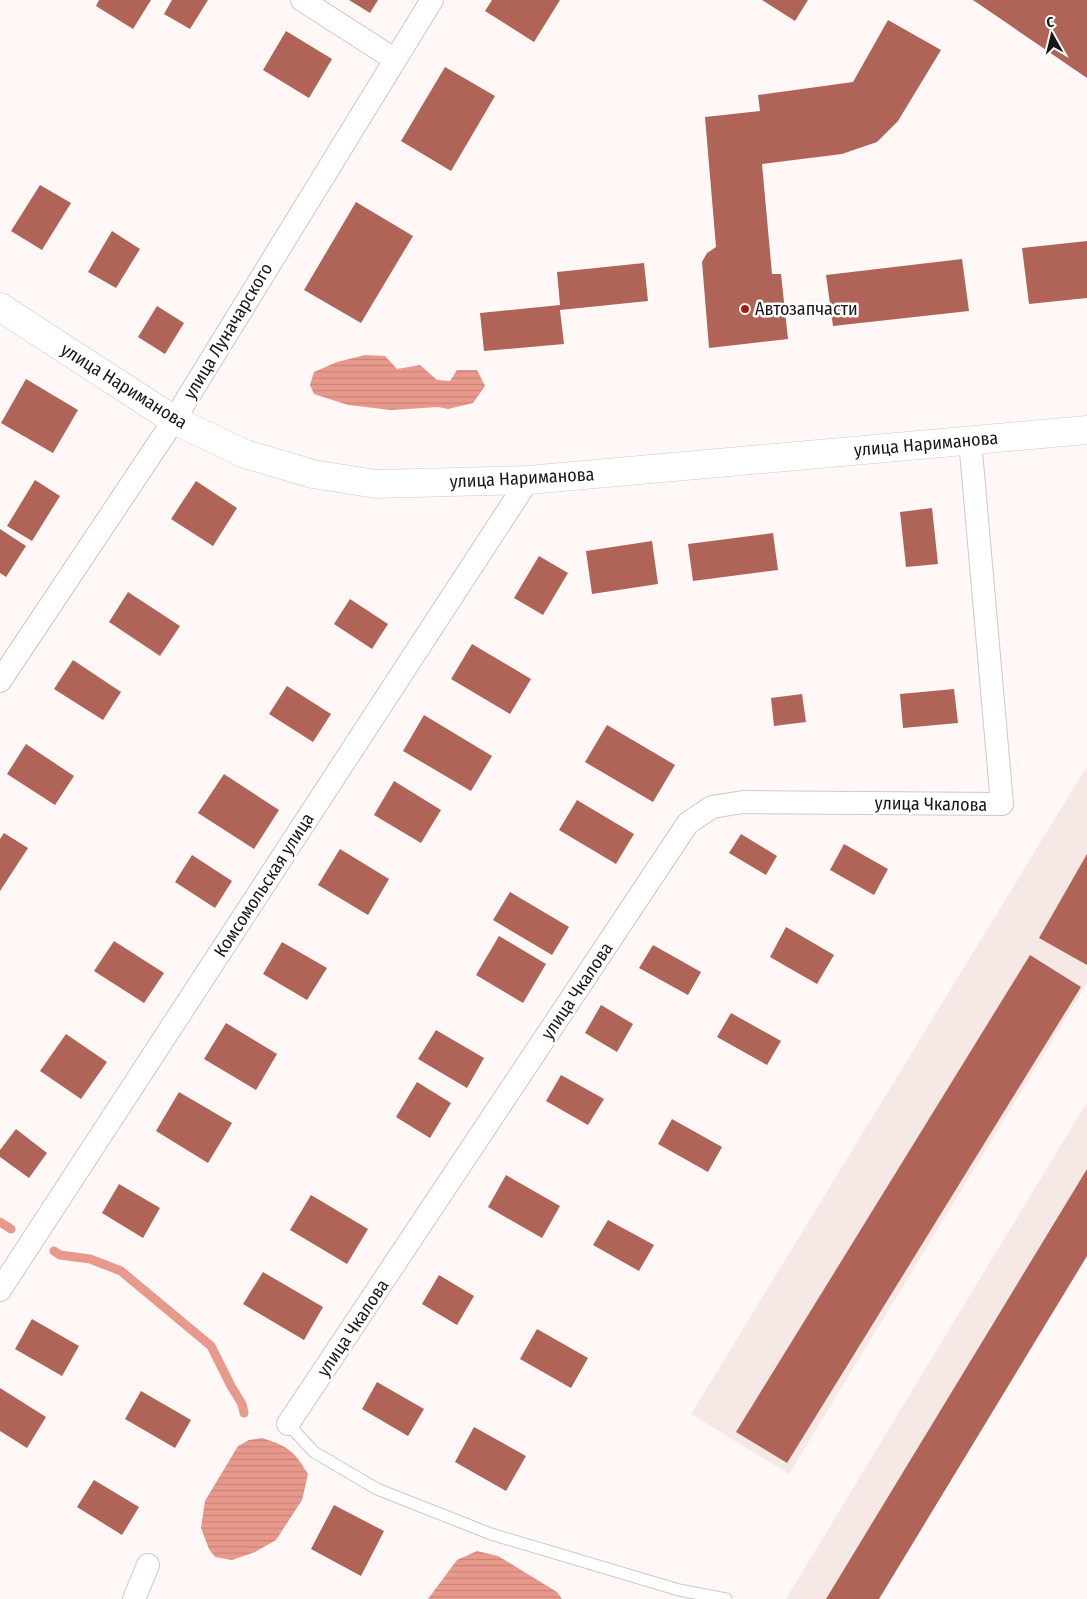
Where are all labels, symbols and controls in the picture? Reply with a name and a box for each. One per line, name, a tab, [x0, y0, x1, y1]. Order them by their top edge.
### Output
north arrow	[1027, 10, 1077, 60]
text: С	[1045, 14, 1056, 32]
street label: улица Луначарского	[179, 259, 277, 403]
place label: Автозапчасти	[755, 298, 858, 320]
marker: Автозапчасти	[739, 303, 751, 315]
street label: улица Нариманова	[57, 338, 191, 434]
street label: улица Нариманова	[853, 427, 999, 461]
street label: улица Нариманова	[449, 463, 595, 493]
street label: улица Чкалова	[875, 792, 988, 816]
street label: Комсомольская улица	[209, 809, 319, 961]
street label: улица Чкалова	[536, 938, 618, 1044]
street label: улица Чкалова	[312, 1275, 394, 1381]

